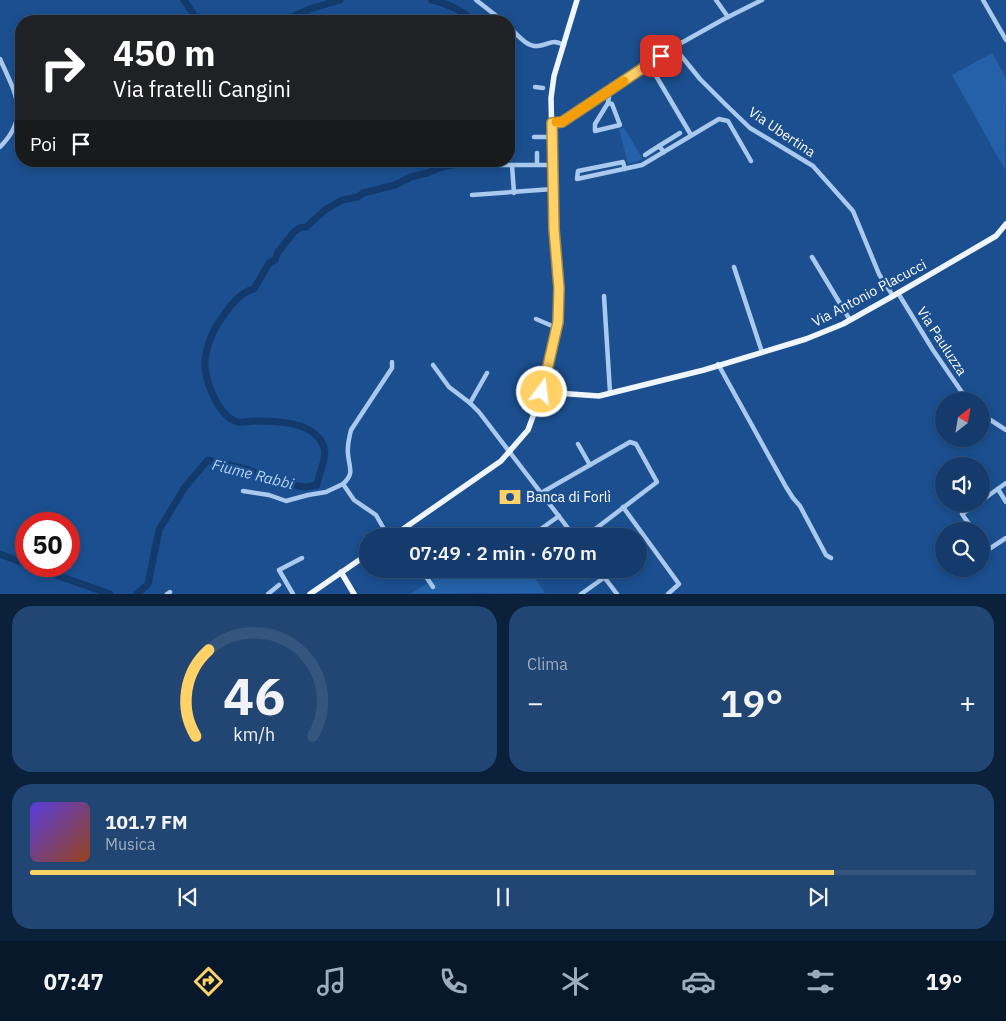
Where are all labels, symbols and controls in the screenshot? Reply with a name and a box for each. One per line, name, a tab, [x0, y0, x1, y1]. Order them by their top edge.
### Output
text: 450 m	[113, 30, 216, 76]
icon: right	[30, 35, 95, 100]
pin	[640, 35, 682, 77]
icon: arrive	[647, 42, 675, 70]
text: Via fratelli Cangini	[113, 74, 291, 103]
street label: Via Ubertina	[745, 103, 819, 161]
icon: arrive	[67, 130, 95, 158]
text: Poi	[30, 132, 57, 156]
street label: Via Antonio Placucci	[809, 255, 929, 331]
street label: Via Pauluzza	[913, 303, 971, 379]
position arrow	[515, 365, 567, 417]
north arrow	[935, 392, 990, 448]
map controls	[935, 392, 990, 577]
water label: Fiume Rabbi	[210, 455, 296, 493]
button: sound	[935, 457, 990, 512]
bank icon: Banca di Forlì	[497, 484, 523, 510]
place label: Banca di Forlì	[526, 488, 611, 506]
speed limit sign: 50	[15, 512, 80, 577]
button: search	[935, 522, 990, 577]
text: 07:49 · 2 min · 670 m	[409, 541, 597, 565]
text: Clima	[527, 654, 568, 674]
text: 46	[223, 662, 286, 729]
text: 19°	[720, 678, 783, 727]
text: −	[527, 684, 544, 721]
text: +	[959, 684, 976, 721]
text: km/h	[234, 723, 276, 746]
text: 101.7 FM	[105, 810, 188, 834]
text: Musica	[105, 834, 155, 854]
icon: previous	[174, 883, 202, 911]
icon: pause	[489, 883, 517, 911]
icon: next	[804, 883, 832, 911]
icon: directions	[191, 964, 226, 999]
icon: music	[314, 964, 349, 999]
icon: phone	[436, 964, 471, 999]
icon: climate	[558, 964, 593, 999]
icon: car	[681, 964, 716, 999]
icon: filters	[803, 964, 838, 999]
text: 07:47	[44, 967, 104, 996]
text: 19°	[925, 967, 962, 996]

